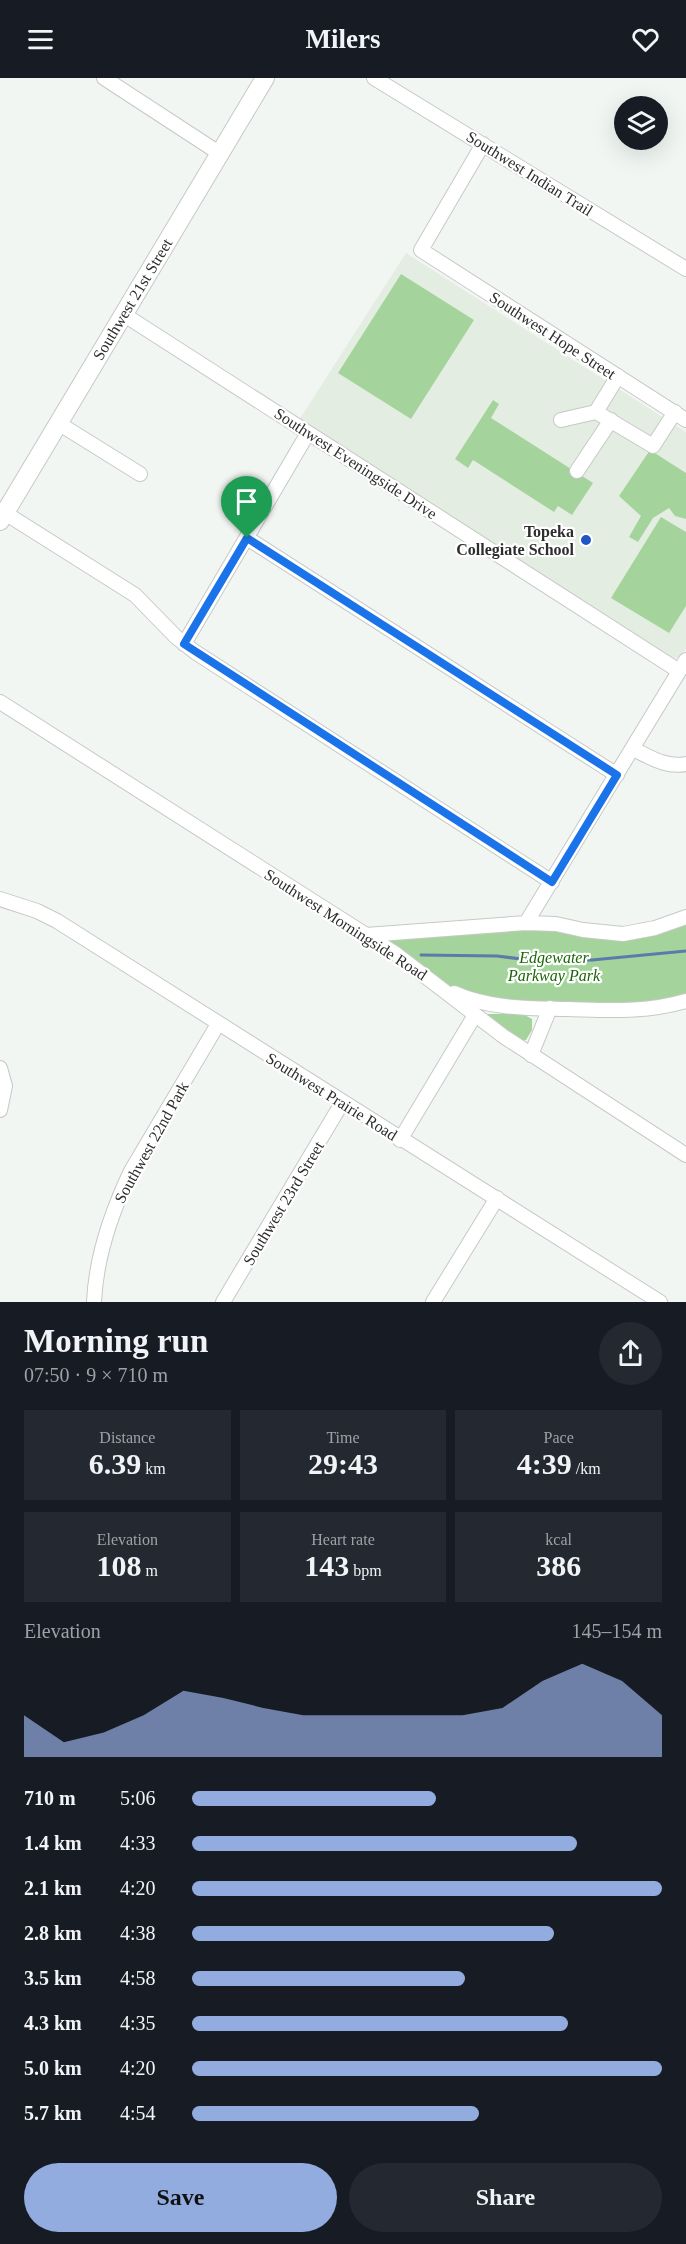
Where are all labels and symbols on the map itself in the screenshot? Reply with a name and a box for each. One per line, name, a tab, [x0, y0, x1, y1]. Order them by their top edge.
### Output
street label: Southwest Indian Trail	[463, 128, 597, 220]
street label: Southwest 21st Street	[89, 235, 176, 363]
street label: Southwest Hope Street	[486, 288, 619, 384]
street label: Southwest Eveningside Drive	[271, 404, 440, 523]
pin	[221, 476, 272, 538]
place label: Topeka Collegiate School	[456, 523, 575, 559]
marker: Topeka Collegiate School	[579, 533, 593, 547]
street label: Southwest Morningside Road	[261, 865, 430, 984]
park label: Edgewater Parkway Park	[507, 949, 601, 985]
street label: Southwest Prairie Road	[263, 1049, 400, 1144]
street label: Southwest 22nd Park	[111, 1079, 192, 1206]
street label: Southwest 23rd Street	[240, 1138, 327, 1268]

